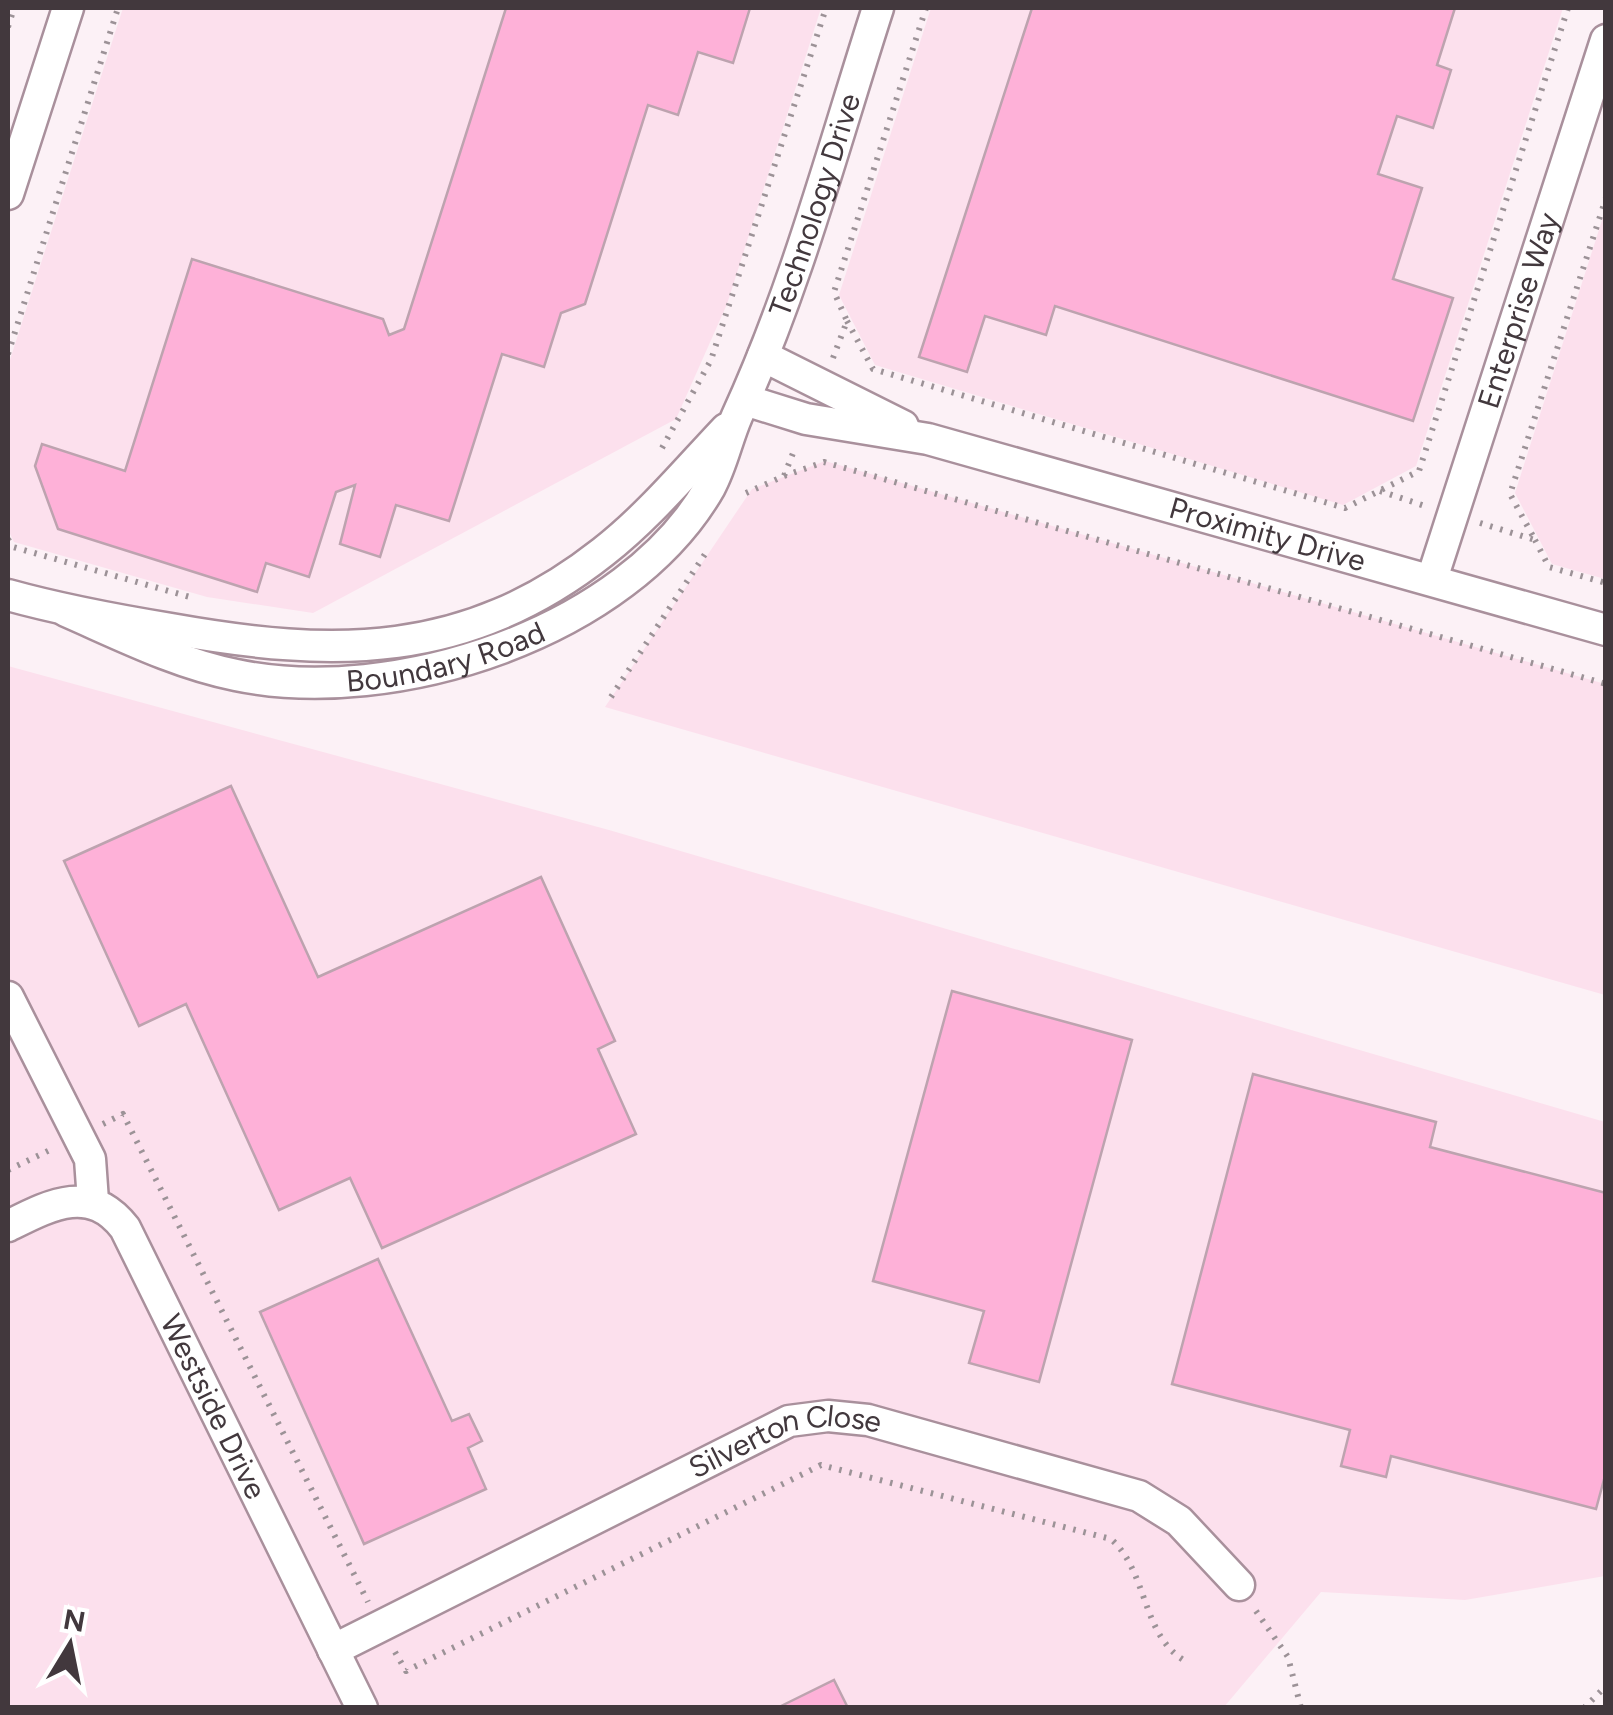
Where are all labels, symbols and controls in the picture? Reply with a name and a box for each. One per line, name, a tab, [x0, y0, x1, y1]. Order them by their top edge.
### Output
street label: Technology Drive	[761, 89, 868, 322]
street label: Enterprise Way	[1469, 208, 1567, 413]
street label: Proximity Drive	[1165, 489, 1370, 579]
street label: Boundary Road	[345, 613, 551, 700]
street label: Westside Drive	[153, 1308, 275, 1505]
street label: Silverton Close	[683, 1397, 886, 1486]
north arrow	[20, 1595, 120, 1695]
text: N	[61, 1602, 88, 1639]

